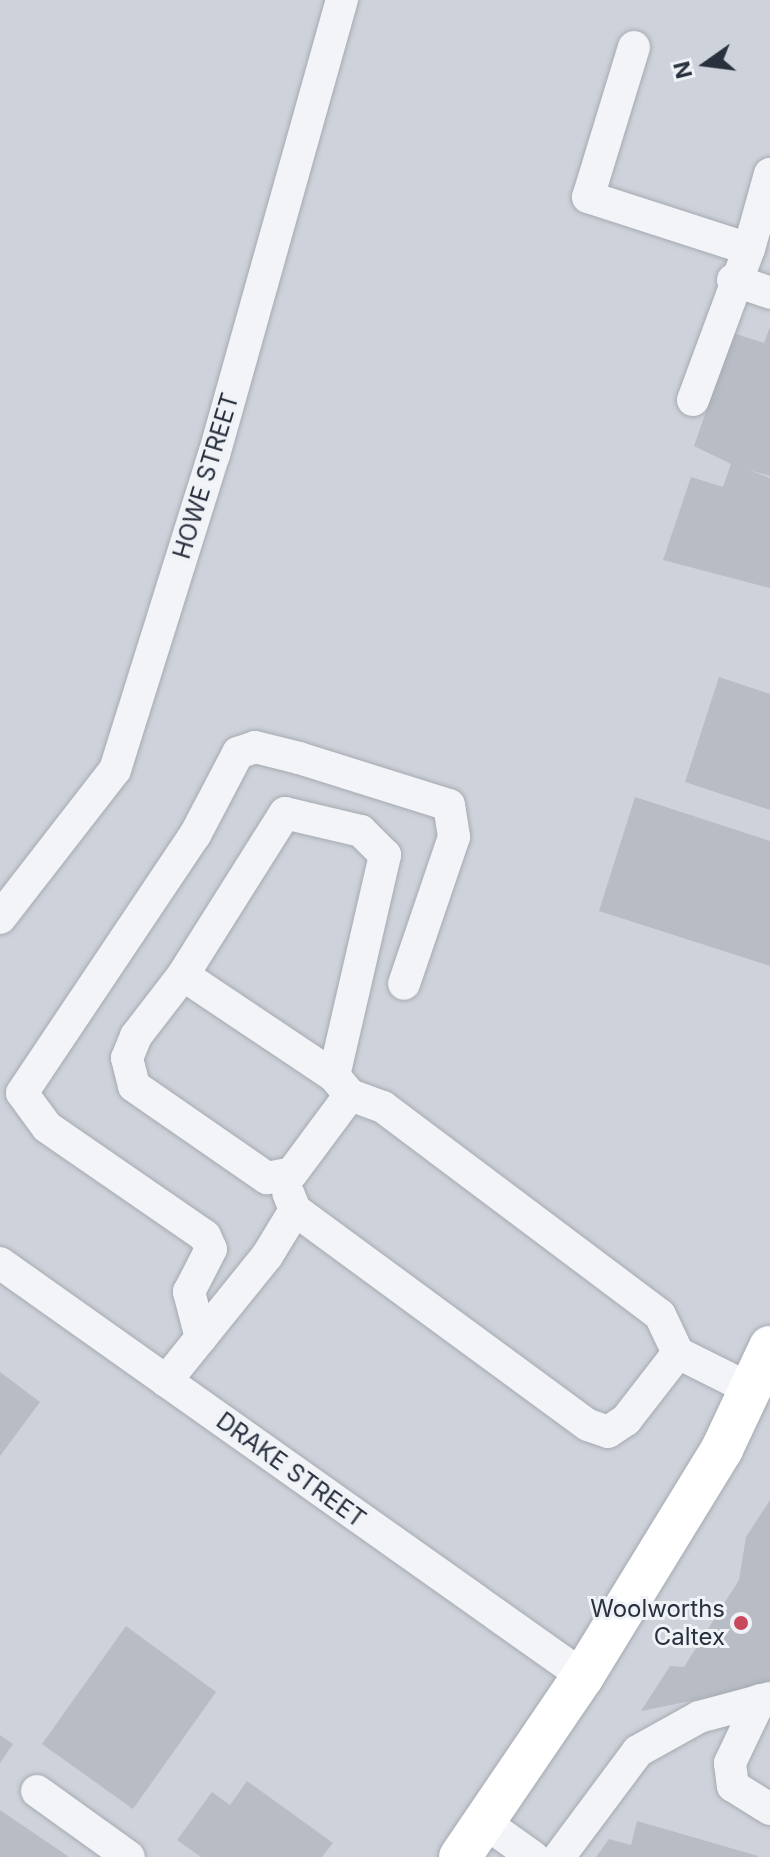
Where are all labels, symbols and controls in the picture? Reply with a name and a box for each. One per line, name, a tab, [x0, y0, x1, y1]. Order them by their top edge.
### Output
north arrow	[666, 24, 746, 104]
text: N	[668, 59, 697, 81]
street label: HOWE STREET	[167, 390, 245, 562]
street label: DRAKE STREET	[211, 1406, 371, 1534]
place label: Woolworths Caltex	[590, 1595, 725, 1651]
marker: Woolworths Caltex	[732, 1614, 750, 1632]

